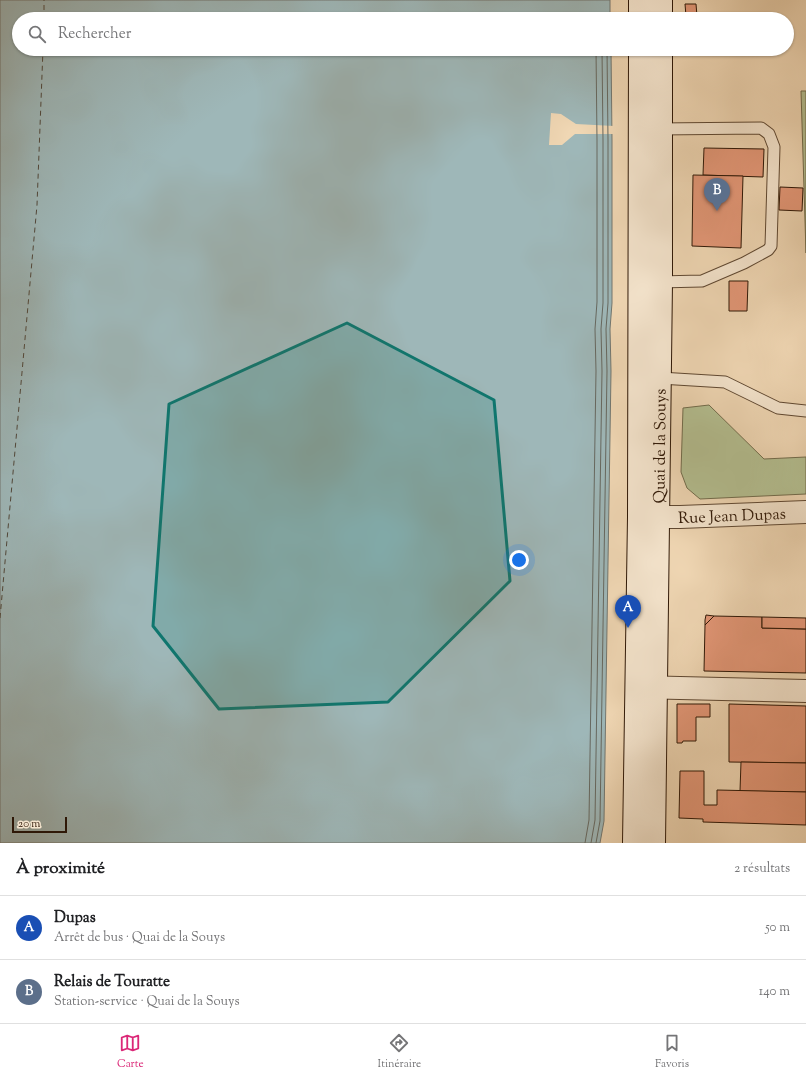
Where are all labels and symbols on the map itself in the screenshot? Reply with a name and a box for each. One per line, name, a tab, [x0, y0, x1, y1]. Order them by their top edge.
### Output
pin: B	[704, 178, 730, 211]
street label: Quai de la Souys	[649, 388, 674, 504]
street label: Rue Jean Dupas	[678, 504, 786, 531]
your location	[509, 550, 529, 570]
pin: A	[615, 595, 641, 628]
scale bar	[12, 815, 67, 834]

